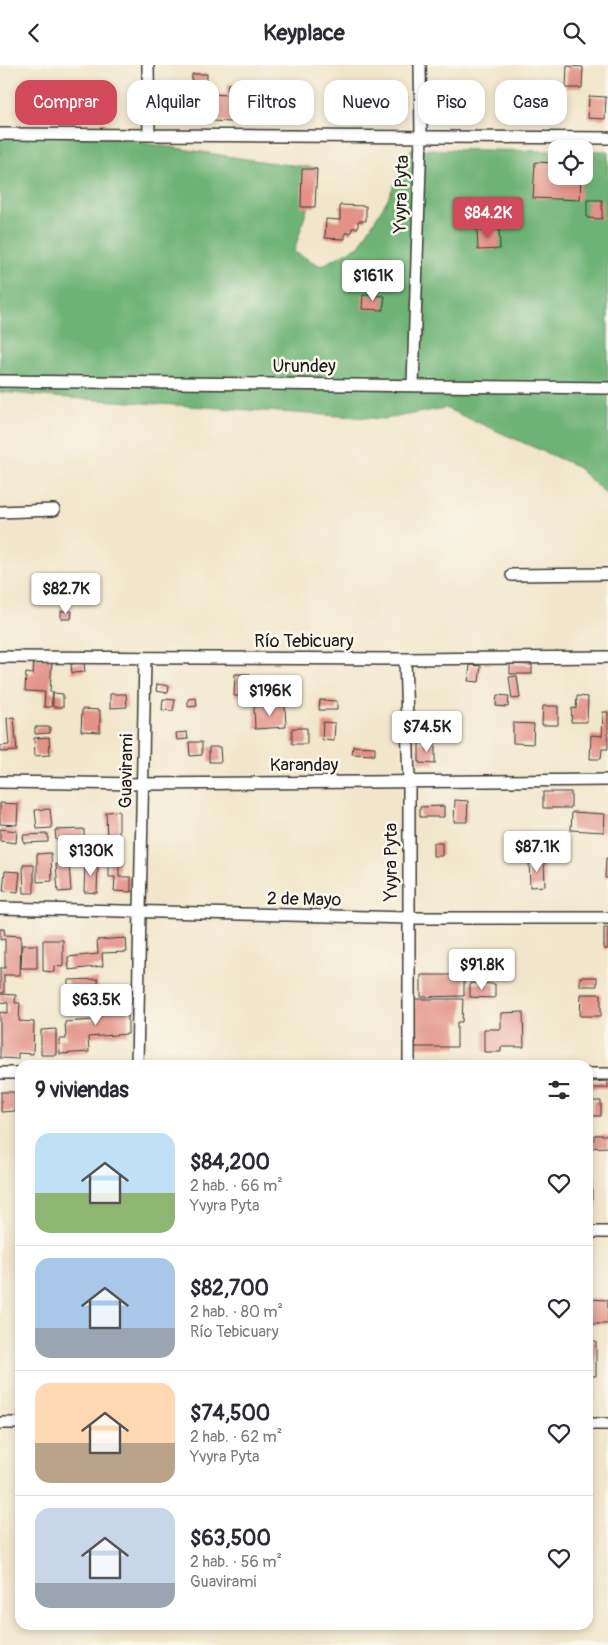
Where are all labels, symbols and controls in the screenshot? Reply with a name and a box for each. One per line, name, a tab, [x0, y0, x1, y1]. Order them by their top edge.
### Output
icon: back	[20, 19, 48, 47]
text: Keyplace	[263, 19, 345, 47]
icon: search	[560, 19, 588, 47]
chip: Comprar	[15, 80, 117, 125]
chip: Alquilar	[127, 80, 219, 125]
chip: Filtros	[229, 80, 314, 125]
chip: Nuevo	[324, 80, 408, 125]
chip: Piso	[418, 80, 485, 125]
chip: Casa	[495, 80, 567, 125]
map controls	[548, 140, 593, 185]
button: locate	[548, 140, 593, 185]
street label: Yvyra Pyta	[389, 155, 414, 234]
pin: $84.2K	[447, 197, 529, 239]
text: $84.2K	[464, 203, 512, 223]
pin: $161K	[338, 259, 408, 302]
text: $161K	[353, 266, 393, 286]
street label: Urundey	[272, 355, 336, 378]
pin: $82.7K	[25, 573, 107, 615]
text: $82.7K	[42, 579, 90, 599]
street label: Río Tebicuary	[254, 630, 354, 653]
pin: $196K	[235, 675, 305, 717]
text: $196K	[249, 681, 291, 701]
pin: $74.5K	[386, 711, 468, 753]
text: $74.5K	[403, 717, 451, 737]
street label: Guavirami	[114, 733, 139, 809]
street label: Karanday	[270, 754, 339, 777]
street label: Yvyra Pyta	[380, 823, 403, 902]
pin: $87.1K	[496, 831, 578, 873]
pin: $130K	[56, 835, 126, 877]
text: $87.1K	[515, 837, 559, 857]
text: $130K	[69, 841, 113, 861]
street label: 2 de Mayo	[267, 887, 342, 912]
pin: $91.8K	[441, 949, 523, 991]
text: $91.8K	[460, 955, 504, 975]
pin: $63.5K	[55, 983, 137, 1026]
text: $63.5K	[72, 990, 120, 1010]
icon: filters	[545, 1076, 573, 1104]
text: 9 viviendas	[35, 1077, 129, 1104]
text: $84,200	[190, 1149, 270, 1176]
icon: home	[75, 1153, 135, 1213]
icon: heart	[545, 1169, 573, 1197]
text: 2 hab. · 66 m²	[190, 1176, 283, 1196]
text: Yvyra Pyta	[190, 1196, 260, 1216]
text: $82,700	[190, 1275, 269, 1302]
icon: home	[75, 1278, 135, 1338]
icon: heart	[545, 1294, 573, 1322]
text: 2 hab. · 80 m²	[190, 1302, 283, 1322]
text: Río Tebicuary	[190, 1322, 278, 1342]
text: $74,500	[190, 1400, 270, 1427]
icon: home	[75, 1403, 135, 1463]
icon: heart	[545, 1419, 573, 1447]
text: 2 hab. · 62 m²	[190, 1427, 282, 1447]
text: Yvyra Pyta	[190, 1447, 260, 1467]
text: $63,500	[190, 1525, 271, 1552]
icon: home	[75, 1528, 135, 1588]
icon: heart	[545, 1544, 573, 1572]
text: 2 hab. · 56 m²	[190, 1552, 282, 1572]
text: Guavirami	[190, 1572, 256, 1592]

